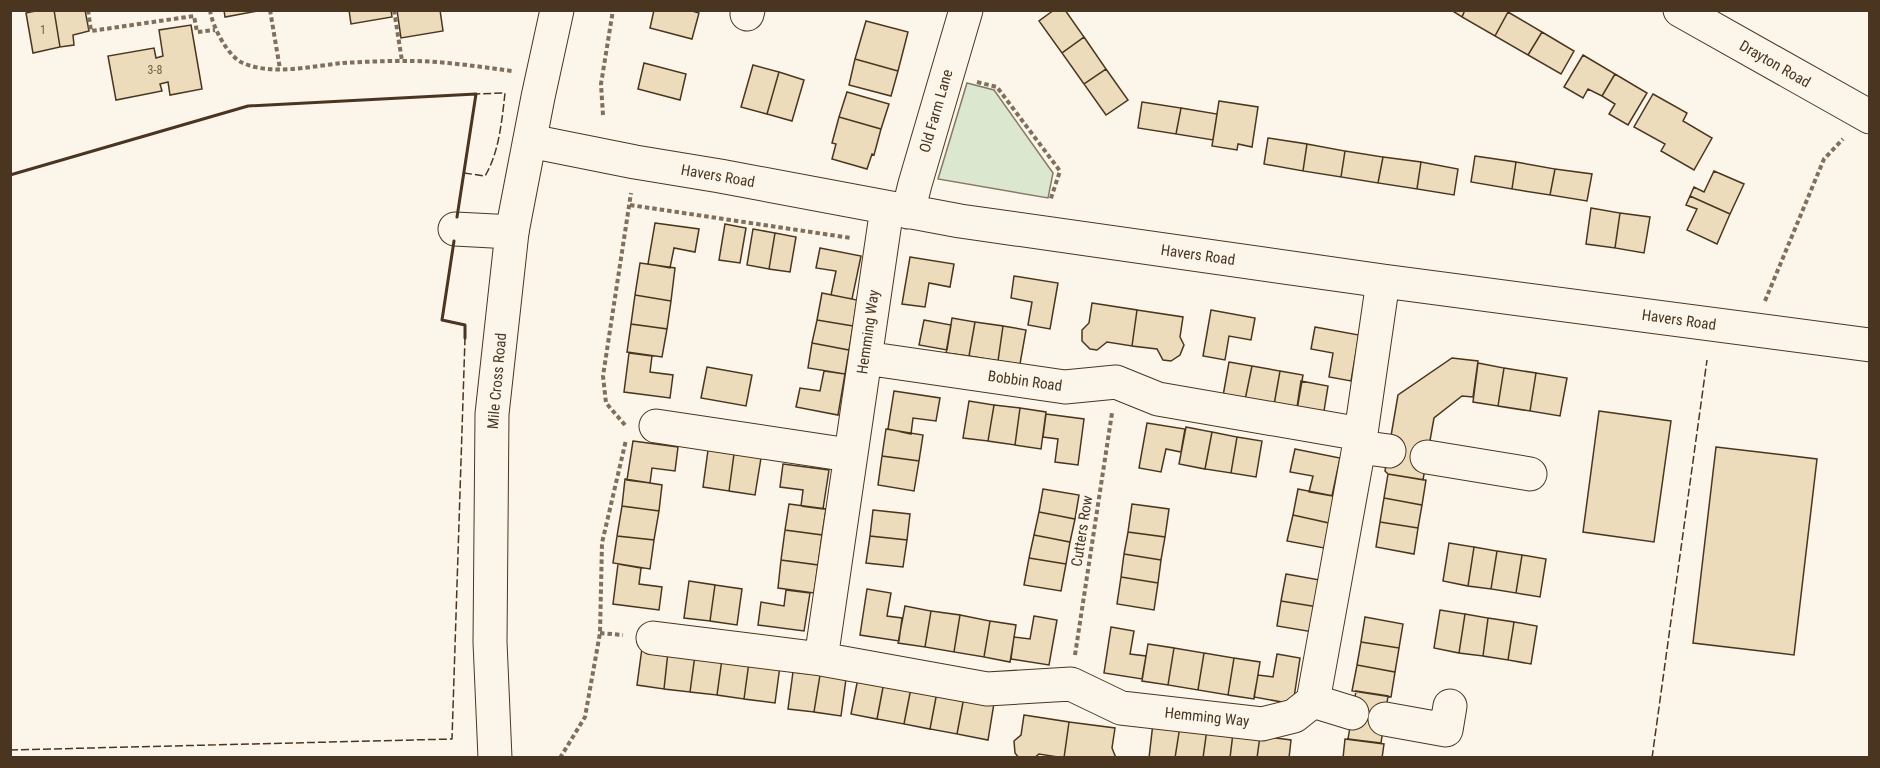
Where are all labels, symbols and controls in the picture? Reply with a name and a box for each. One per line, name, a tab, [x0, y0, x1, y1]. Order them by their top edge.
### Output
house number: 1	[40, 23, 46, 37]
street label: Drayton Road	[1736, 37, 1814, 91]
house number: 3-8	[148, 63, 162, 77]
street label: Old Farm Lane	[916, 67, 956, 155]
street label: Havers Road	[680, 161, 756, 191]
street label: Havers Road	[1160, 241, 1236, 269]
street label: Hemming Way	[853, 289, 883, 375]
street label: Havers Road	[1641, 306, 1717, 334]
street label: Mile Cross Road	[484, 332, 510, 430]
street label: Bobbin Road	[987, 367, 1063, 395]
street label: Cutters Row	[1067, 494, 1097, 568]
street label: Hemming Way	[1164, 704, 1250, 730]

